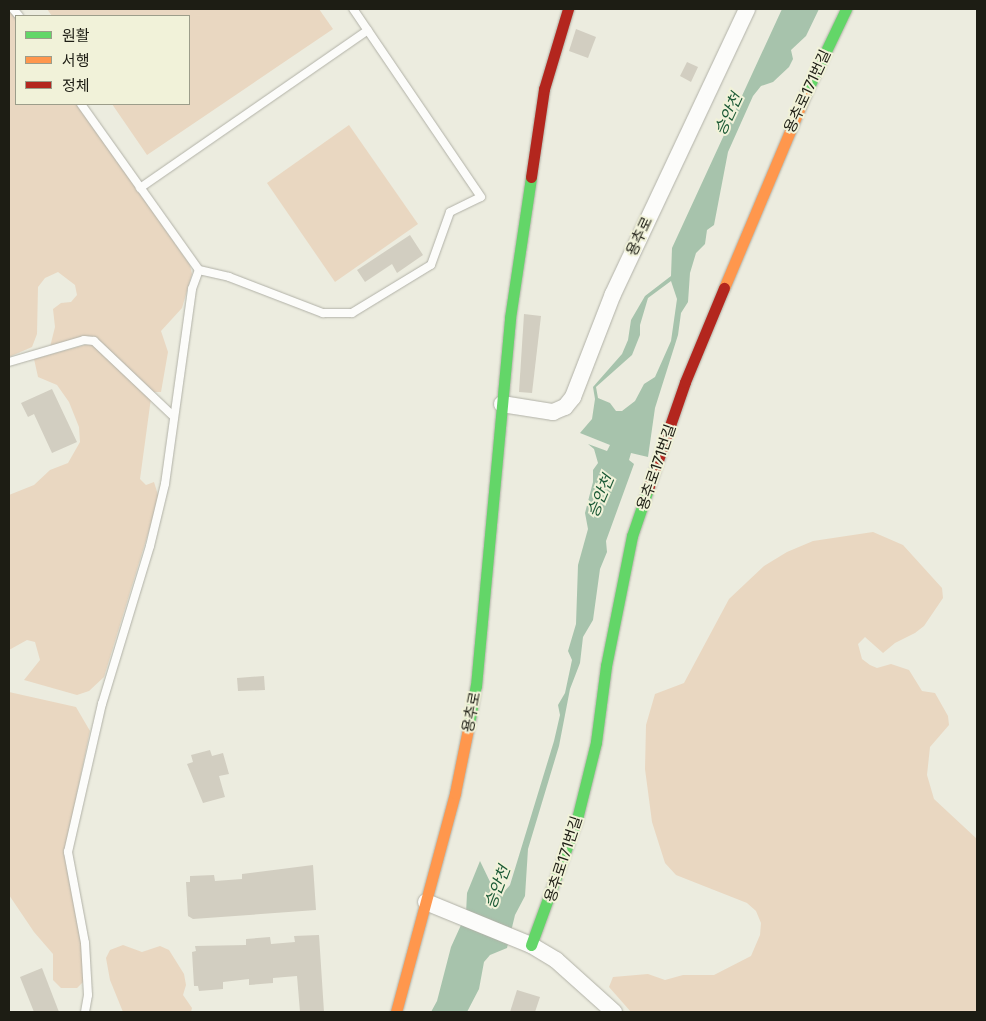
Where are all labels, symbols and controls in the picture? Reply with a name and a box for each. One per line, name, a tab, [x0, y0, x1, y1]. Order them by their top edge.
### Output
legend	[15, 15, 190, 105]
text: 원활	[62, 26, 90, 45]
street label: 용추로171번길	[780, 47, 834, 135]
text: 서행	[62, 51, 90, 70]
text: 정체	[62, 76, 90, 95]
water label: 승안천	[710, 90, 746, 138]
street label: 용추로	[622, 213, 656, 259]
street label: 용추로171번길	[633, 422, 679, 512]
water label: 승안천	[583, 472, 617, 520]
street label: 용추로	[458, 690, 484, 734]
street label: 용추로171번길	[541, 814, 585, 904]
water label: 승안천	[480, 863, 514, 911]

